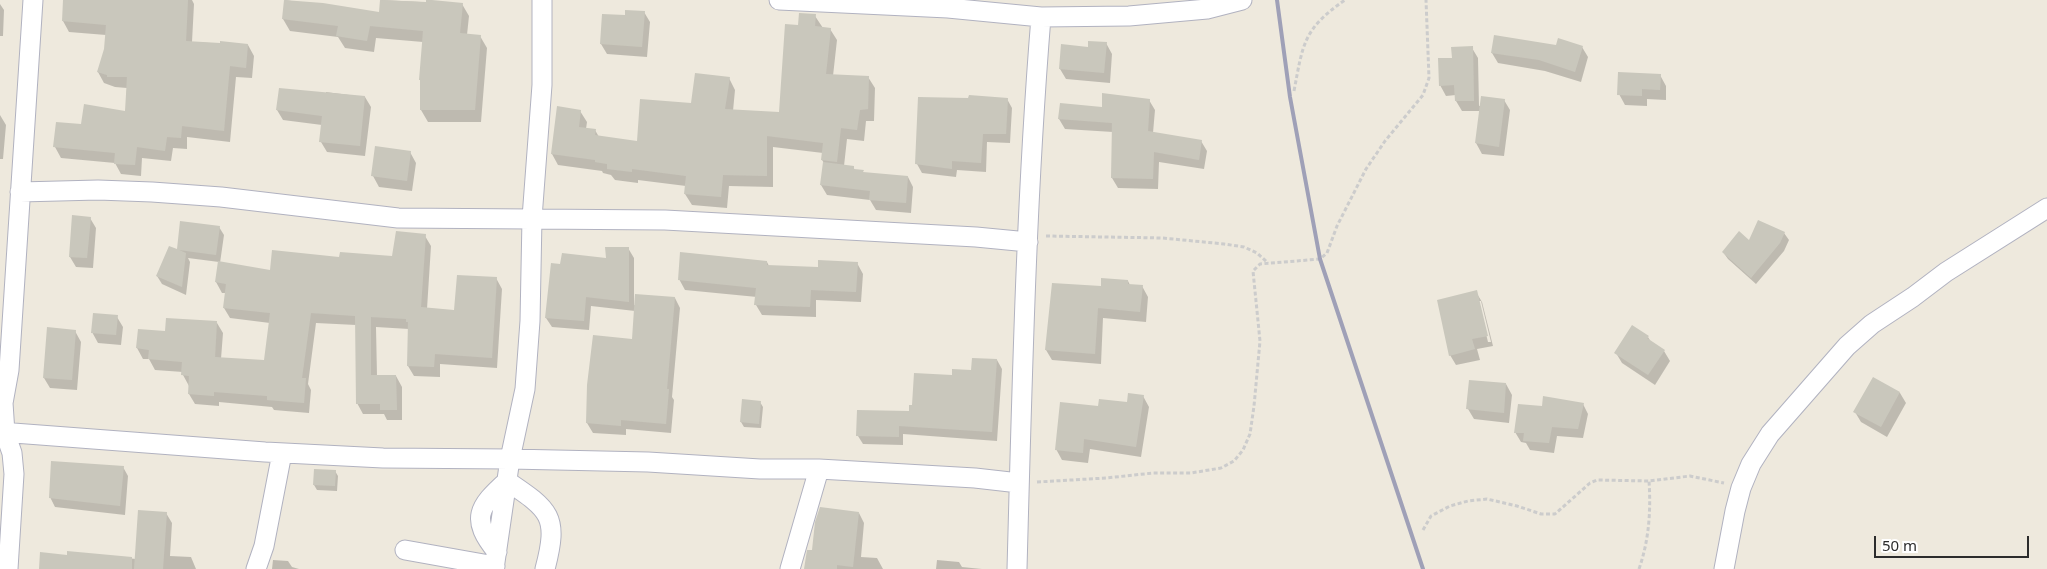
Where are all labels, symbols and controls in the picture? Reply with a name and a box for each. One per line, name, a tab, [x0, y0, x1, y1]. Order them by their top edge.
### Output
scale bar	[1877, 526, 2032, 558]
text: 50 m	[1882, 535, 1917, 555]

